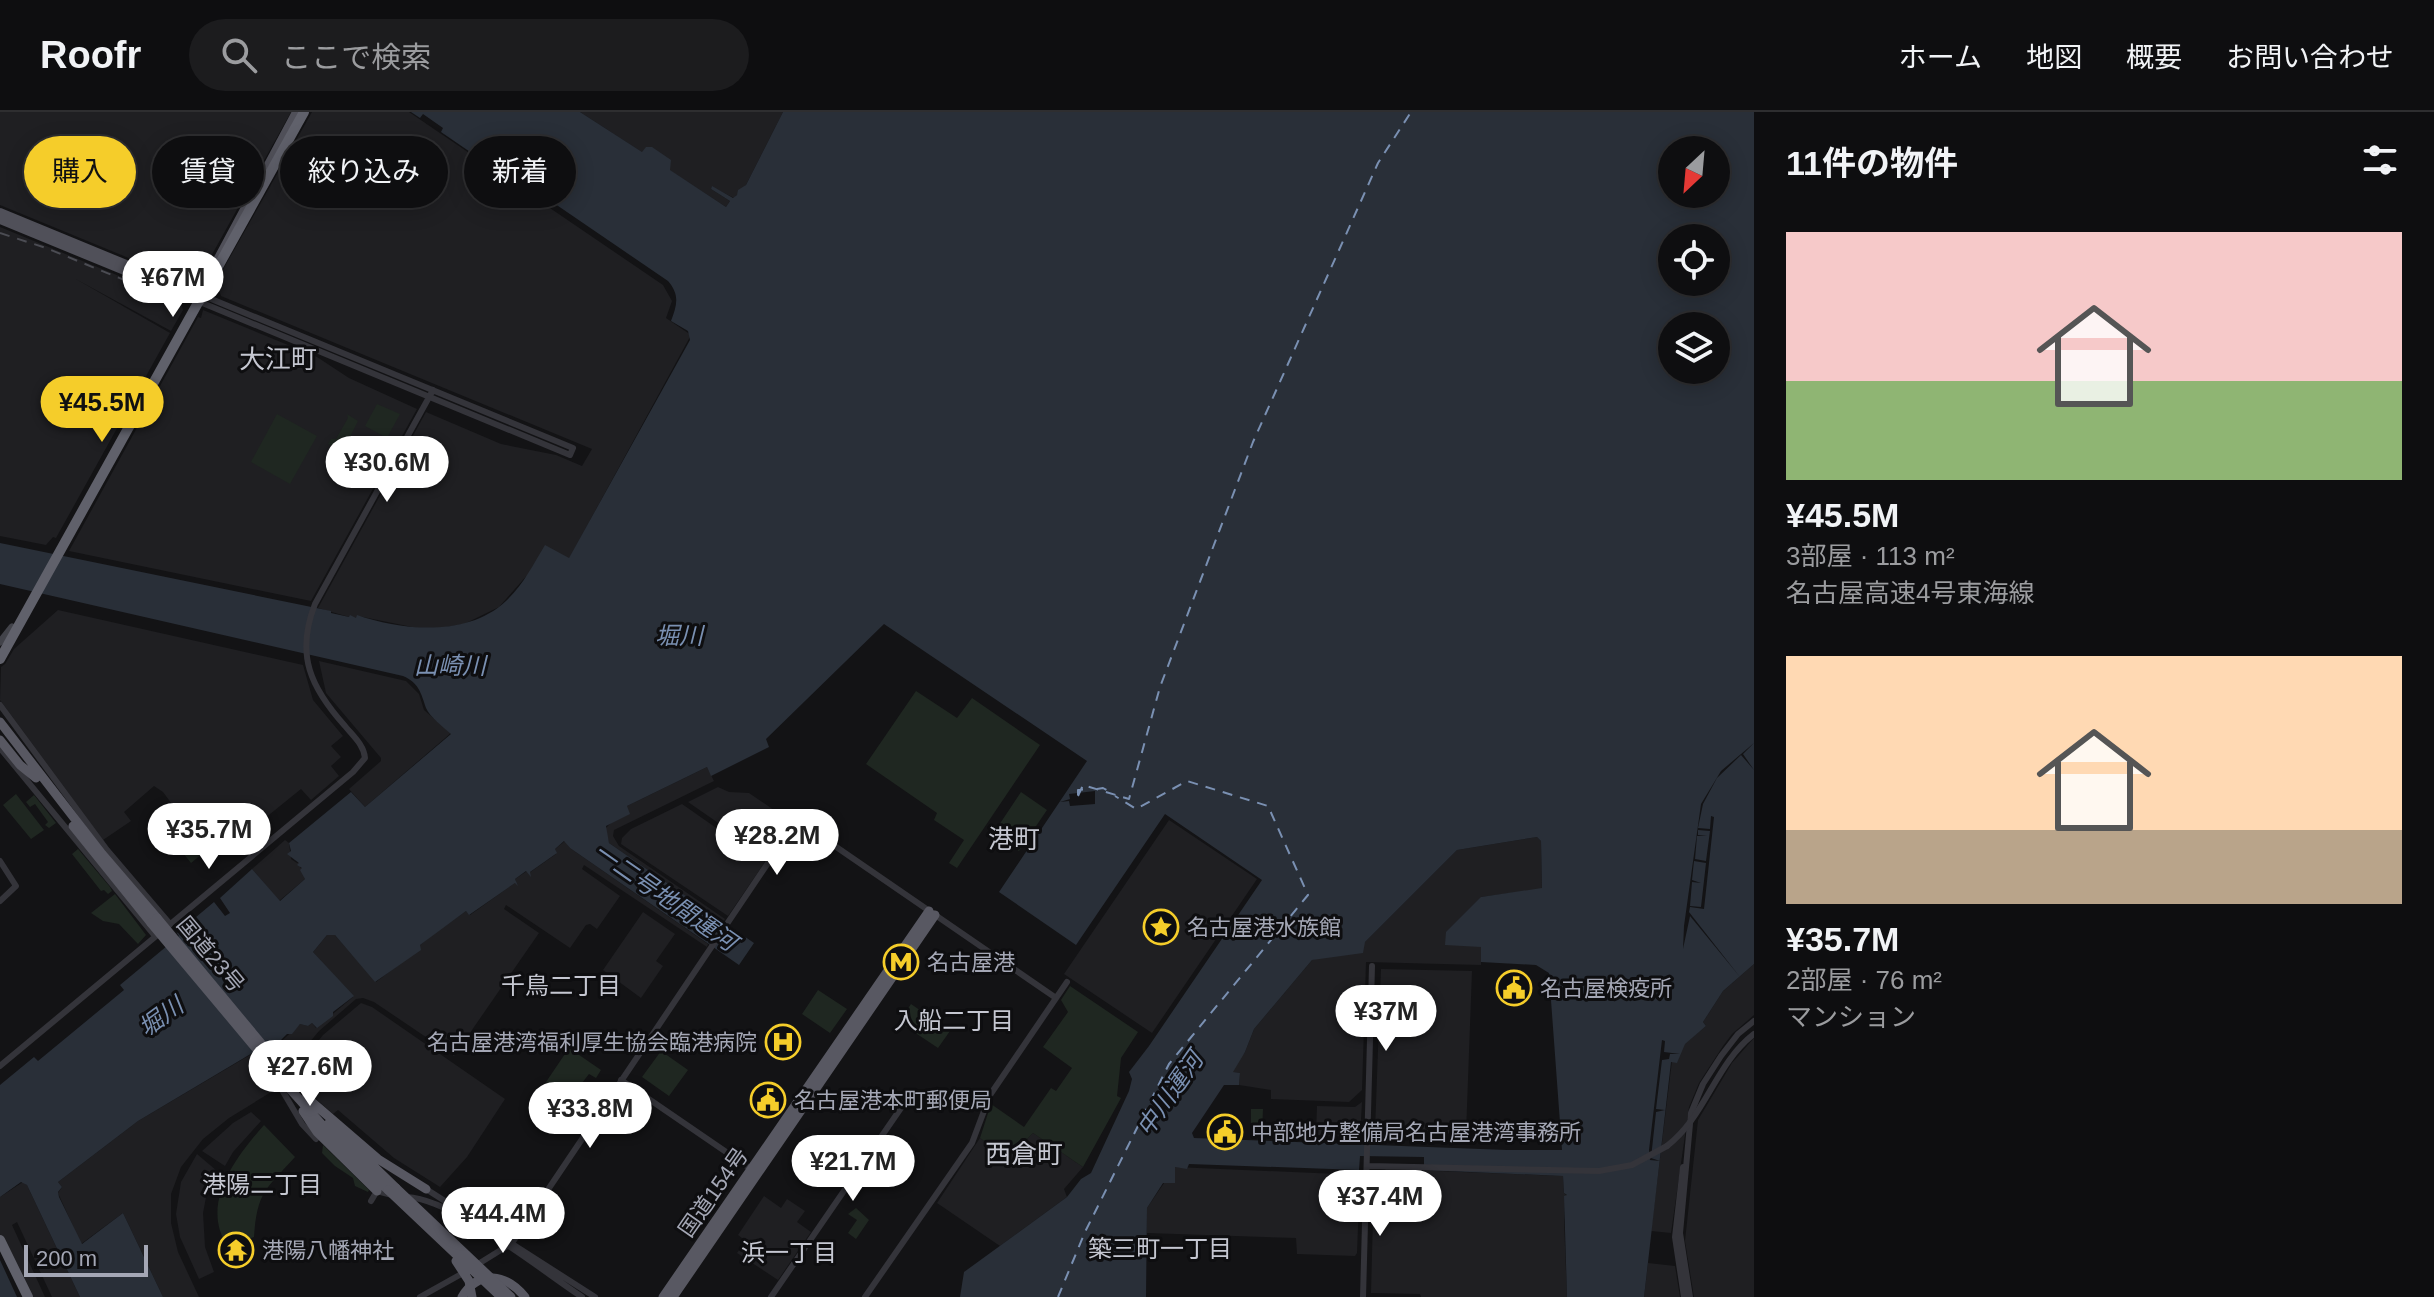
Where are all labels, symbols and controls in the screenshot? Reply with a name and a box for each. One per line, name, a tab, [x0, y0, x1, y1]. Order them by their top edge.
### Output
search box	[189, 19, 749, 91]
icon: search	[217, 33, 261, 77]
text: Roofr	[40, 34, 141, 76]
text: ここで検索	[281, 41, 431, 74]
text: ホーム	[1899, 42, 1982, 73]
text: 地図	[2026, 42, 2082, 73]
text: 概要	[2126, 42, 2182, 73]
text: お問い合わせ	[2226, 42, 2394, 73]
chip: 購入	[24, 136, 136, 208]
chip: 賃貸	[152, 136, 264, 208]
chip: 絞り込み	[280, 136, 448, 208]
chip: 新着	[464, 136, 576, 208]
north arrow	[1658, 136, 1730, 208]
map controls	[1658, 136, 1730, 384]
icon: filters	[2358, 138, 2402, 182]
text: 11件の物件	[1786, 144, 1958, 182]
button: locate	[1658, 224, 1730, 296]
pin: ¥67M	[126, 251, 220, 319]
text: ¥67M	[140, 262, 206, 292]
icon: home	[2022, 284, 2166, 428]
button: layers	[1658, 312, 1730, 384]
district label: 大江町	[239, 344, 317, 374]
pin: ¥45.5M	[37, 376, 167, 444]
text: ¥45.5M	[59, 387, 145, 417]
pin: ¥30.6M	[322, 436, 452, 504]
text: ¥30.6M	[344, 447, 430, 477]
text: ¥45.5M	[1786, 496, 1899, 534]
text: 3部屋 · 113 m²	[1786, 541, 1955, 571]
text: 名古屋高速4号東海線	[1786, 578, 2034, 608]
water label: 堀川	[655, 622, 706, 649]
water label: 山崎川	[414, 652, 489, 679]
icon: home	[2022, 708, 2166, 852]
pin: ¥35.7M	[144, 803, 274, 871]
pin: ¥28.2M	[712, 809, 842, 877]
text: ¥35.7M	[166, 814, 252, 844]
text: ¥28.2M	[734, 820, 820, 850]
district label: 港町	[988, 824, 1040, 854]
water label: 一二号地間運河	[589, 837, 745, 958]
place icon: 名古屋港水族館	[1142, 908, 1180, 946]
street label: 国道23号	[172, 912, 249, 997]
place label: 名古屋港水族館	[1187, 915, 1341, 940]
text: ¥35.7M	[1786, 920, 1899, 958]
metro station icon: 名古屋港	[882, 943, 920, 981]
place label: 名古屋港	[927, 950, 1015, 975]
text: 2部屋 · 76 m²	[1786, 965, 1942, 995]
public building icon: 名古屋検疫所	[1495, 969, 1533, 1007]
district label: 千鳥二丁目	[501, 972, 621, 999]
place label: 名古屋検疫所	[1540, 976, 1672, 1001]
pin: ¥37M	[1339, 985, 1433, 1053]
water label: 堀川	[133, 990, 190, 1042]
text: ¥37M	[1353, 996, 1419, 1026]
text: マンション	[1786, 1002, 1916, 1032]
district label: 入船二丁目	[894, 1007, 1014, 1034]
hospital icon: 名古屋港湾福利厚生協会臨港病院	[764, 1023, 802, 1061]
place label: 名古屋港湾福利厚生協会臨港病院	[427, 1030, 757, 1055]
pin: ¥27.6M	[245, 1040, 375, 1108]
water label: 中川運河	[1131, 1043, 1210, 1141]
text: ¥27.6M	[267, 1051, 353, 1081]
public building icon: 名古屋港本町郵便局	[749, 1081, 787, 1119]
pin: ¥33.8M	[525, 1082, 655, 1150]
place label: 名古屋港本町郵便局	[794, 1088, 992, 1113]
text: ¥33.8M	[547, 1093, 633, 1123]
public building icon: 中部地方整備局名古屋港湾事務所	[1206, 1113, 1244, 1151]
place label: 中部地方整備局名古屋港湾事務所	[1251, 1120, 1581, 1145]
pin: ¥21.7M	[788, 1135, 918, 1203]
district label: 西倉町	[985, 1139, 1063, 1169]
street label: 国道154号	[674, 1143, 753, 1242]
text: ¥21.7M	[810, 1146, 896, 1176]
pin: ¥37.4M	[1315, 1170, 1445, 1238]
district label: 港陽二丁目	[202, 1171, 322, 1198]
text: ¥37.4M	[1337, 1181, 1423, 1211]
pin: ¥44.4M	[438, 1187, 568, 1255]
text: ¥44.4M	[460, 1198, 546, 1228]
temple icon: 港陽八幡神社	[217, 1231, 255, 1269]
district label: 築三町一丁目	[1088, 1235, 1232, 1262]
place label: 港陽八幡神社	[262, 1238, 394, 1263]
district label: 浜一丁目	[741, 1239, 837, 1266]
scale bar	[24, 1241, 148, 1277]
text: 200 m	[36, 1246, 97, 1271]

